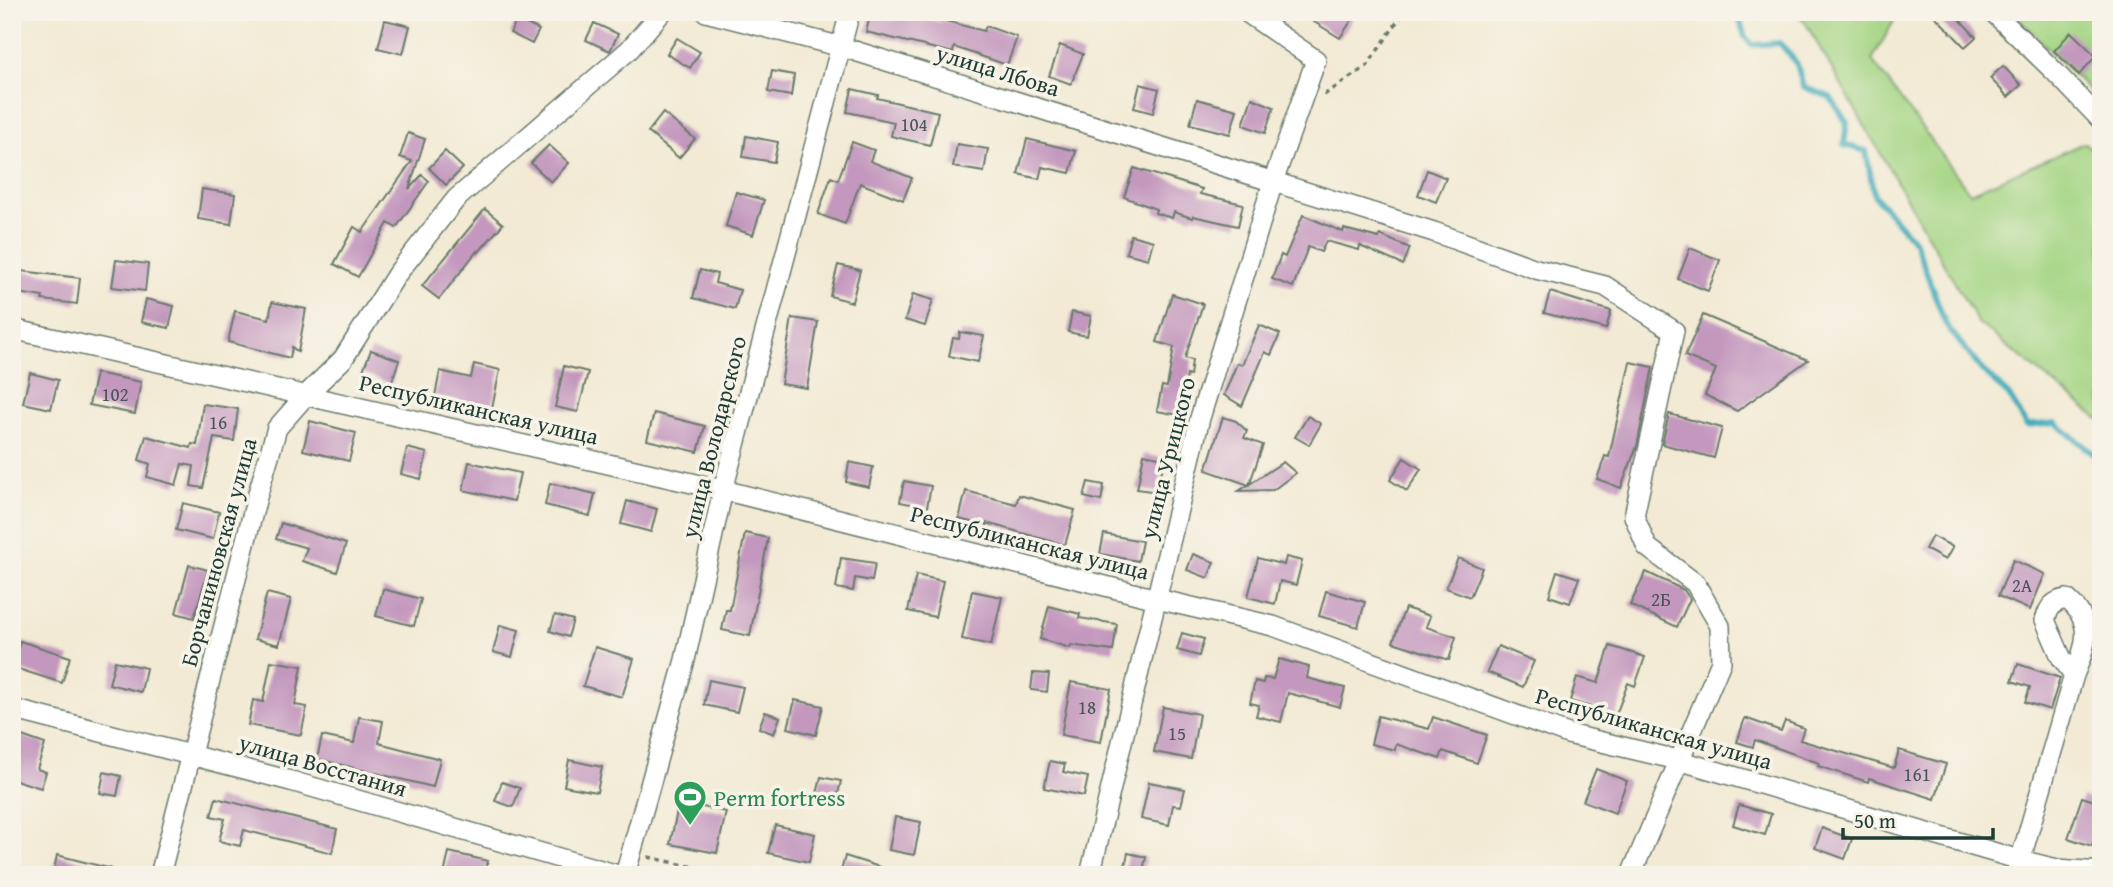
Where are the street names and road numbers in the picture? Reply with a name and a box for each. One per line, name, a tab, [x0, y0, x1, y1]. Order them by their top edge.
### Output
street label: улица Лбова	[931, 35, 1064, 104]
street label: улица Володарского	[672, 332, 754, 543]
street label: Республиканская улица	[356, 365, 602, 453]
street label: улица Урицкого	[1131, 374, 1203, 543]
street label: Борчаниновская улица	[172, 434, 264, 670]
street label: Республиканская улица	[907, 496, 1153, 588]
street label: Республиканская улица	[1532, 678, 1776, 778]
street label: улица Восстания	[234, 725, 411, 805]

